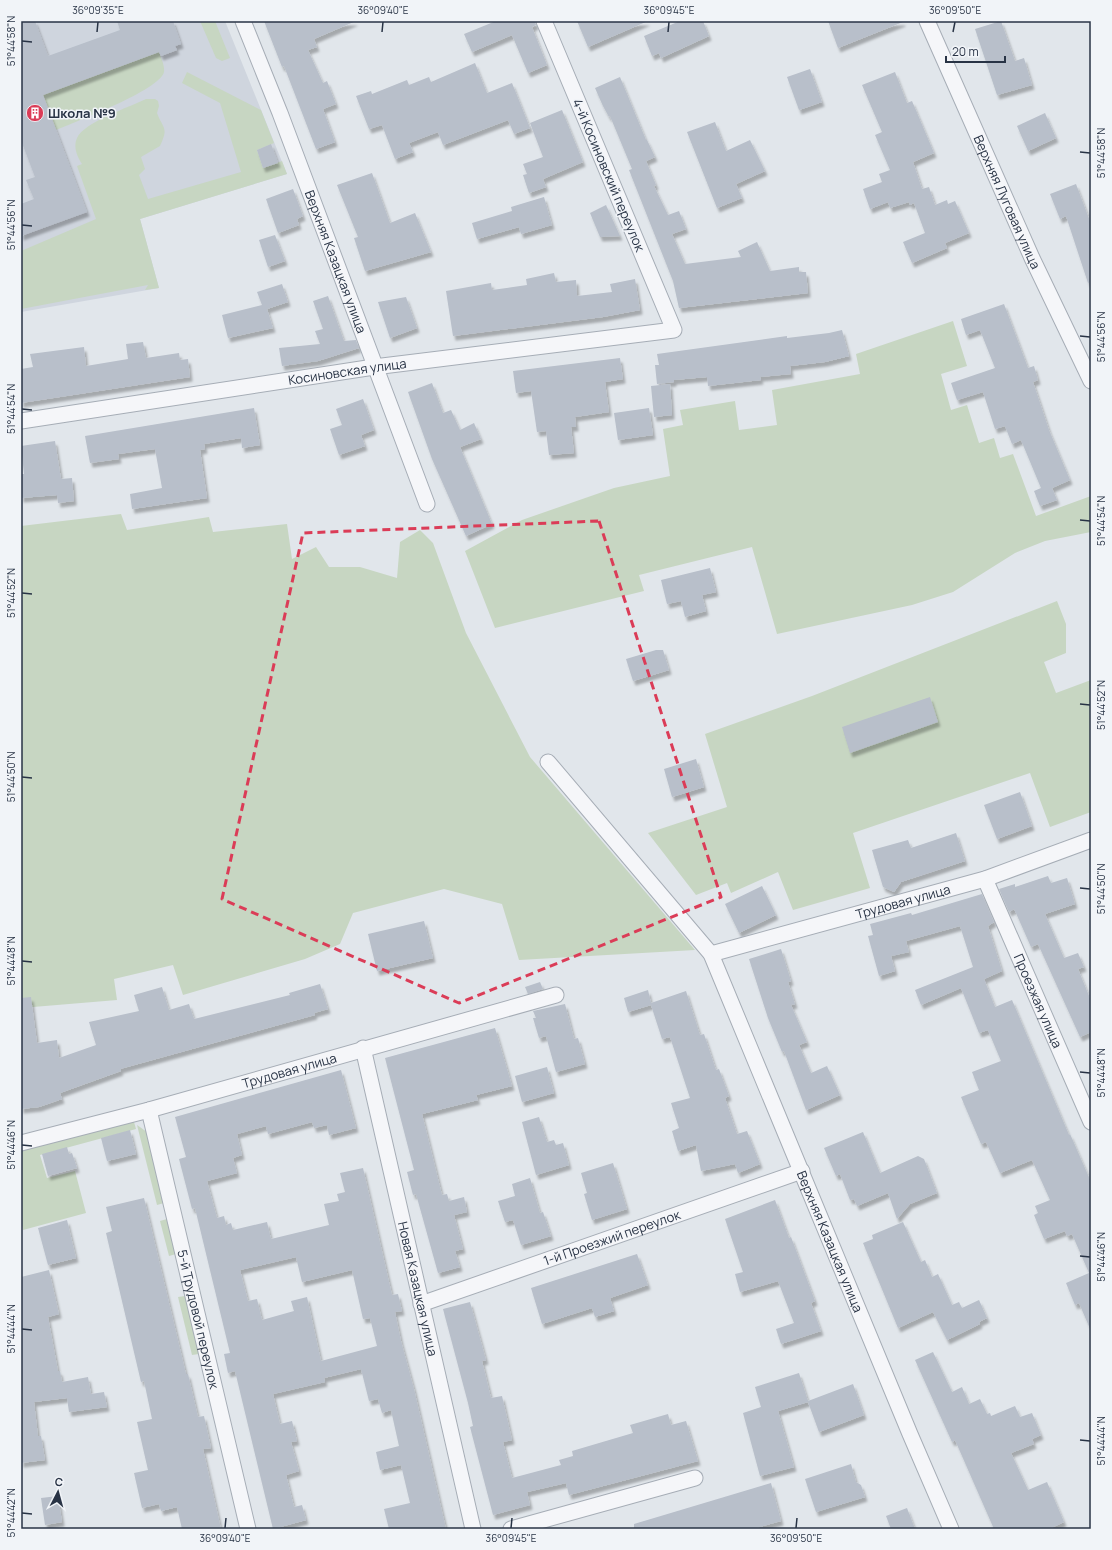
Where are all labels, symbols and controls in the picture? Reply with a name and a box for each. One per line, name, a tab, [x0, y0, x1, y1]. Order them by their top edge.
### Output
text: 36°09'35"E	[72, 3, 124, 17]
text: 36°09'40"E	[357, 3, 409, 17]
text: 36°09'45"E	[644, 3, 695, 17]
text: 36°09'50"E	[929, 3, 981, 17]
text: 51°44'58"N	[4, 16, 18, 66]
scale bar	[946, 38, 1005, 64]
text: 20 m	[952, 43, 979, 60]
street label: 4-й Косиновский переулок	[569, 96, 650, 255]
building icon: Школа №9	[25, 103, 45, 123]
place label: Школа №9	[48, 104, 116, 122]
text: 51°44'58"N	[1094, 128, 1108, 178]
street label: Верхняя Луговая улица	[970, 132, 1045, 272]
street label: Верхняя Казацкая улица	[301, 188, 371, 336]
text: 51°44'56"N	[4, 200, 18, 250]
text: 51°44'56"N	[1094, 312, 1108, 362]
street label: Косиновская улица	[287, 354, 407, 389]
text: 51°44'54"N	[4, 384, 18, 434]
text: 51°44'54"N	[1094, 496, 1108, 546]
text: 51°44'52"N	[4, 568, 18, 618]
text: 51°44'52"N	[1094, 680, 1108, 730]
text: 51°44'50"N	[4, 752, 18, 802]
text: 51°44'50"N	[1094, 864, 1108, 914]
street label: Трудовая улица	[854, 880, 952, 923]
text: 51°44'48"N	[4, 936, 18, 986]
street label: Проезжая улица	[1010, 951, 1067, 1051]
street label: Трудовая улица	[240, 1048, 339, 1092]
text: 51°44'48"N	[1094, 1048, 1108, 1098]
text: 51°44'46"N	[4, 1120, 18, 1170]
street label: Верхняя Казацкая улица	[793, 1168, 868, 1315]
street label: 1-й Проезжий переулок	[541, 1205, 683, 1270]
street label: Новая Казацкая улица	[394, 1220, 442, 1358]
text: 51°44'46"N	[1094, 1232, 1108, 1282]
street label: 5-й Трудовой переулок	[173, 1248, 224, 1391]
text: 51°44'44"N	[4, 1304, 18, 1354]
text: 51°44'44"N	[1094, 1416, 1108, 1466]
north arrow	[38, 1472, 78, 1512]
text: С	[54, 1474, 64, 1489]
text: 51°44'42"N	[4, 1488, 18, 1538]
text: 36°09'40"E	[199, 1531, 251, 1545]
text: 36°09'45"E	[486, 1531, 537, 1545]
text: 36°09'50"E	[770, 1531, 822, 1545]

